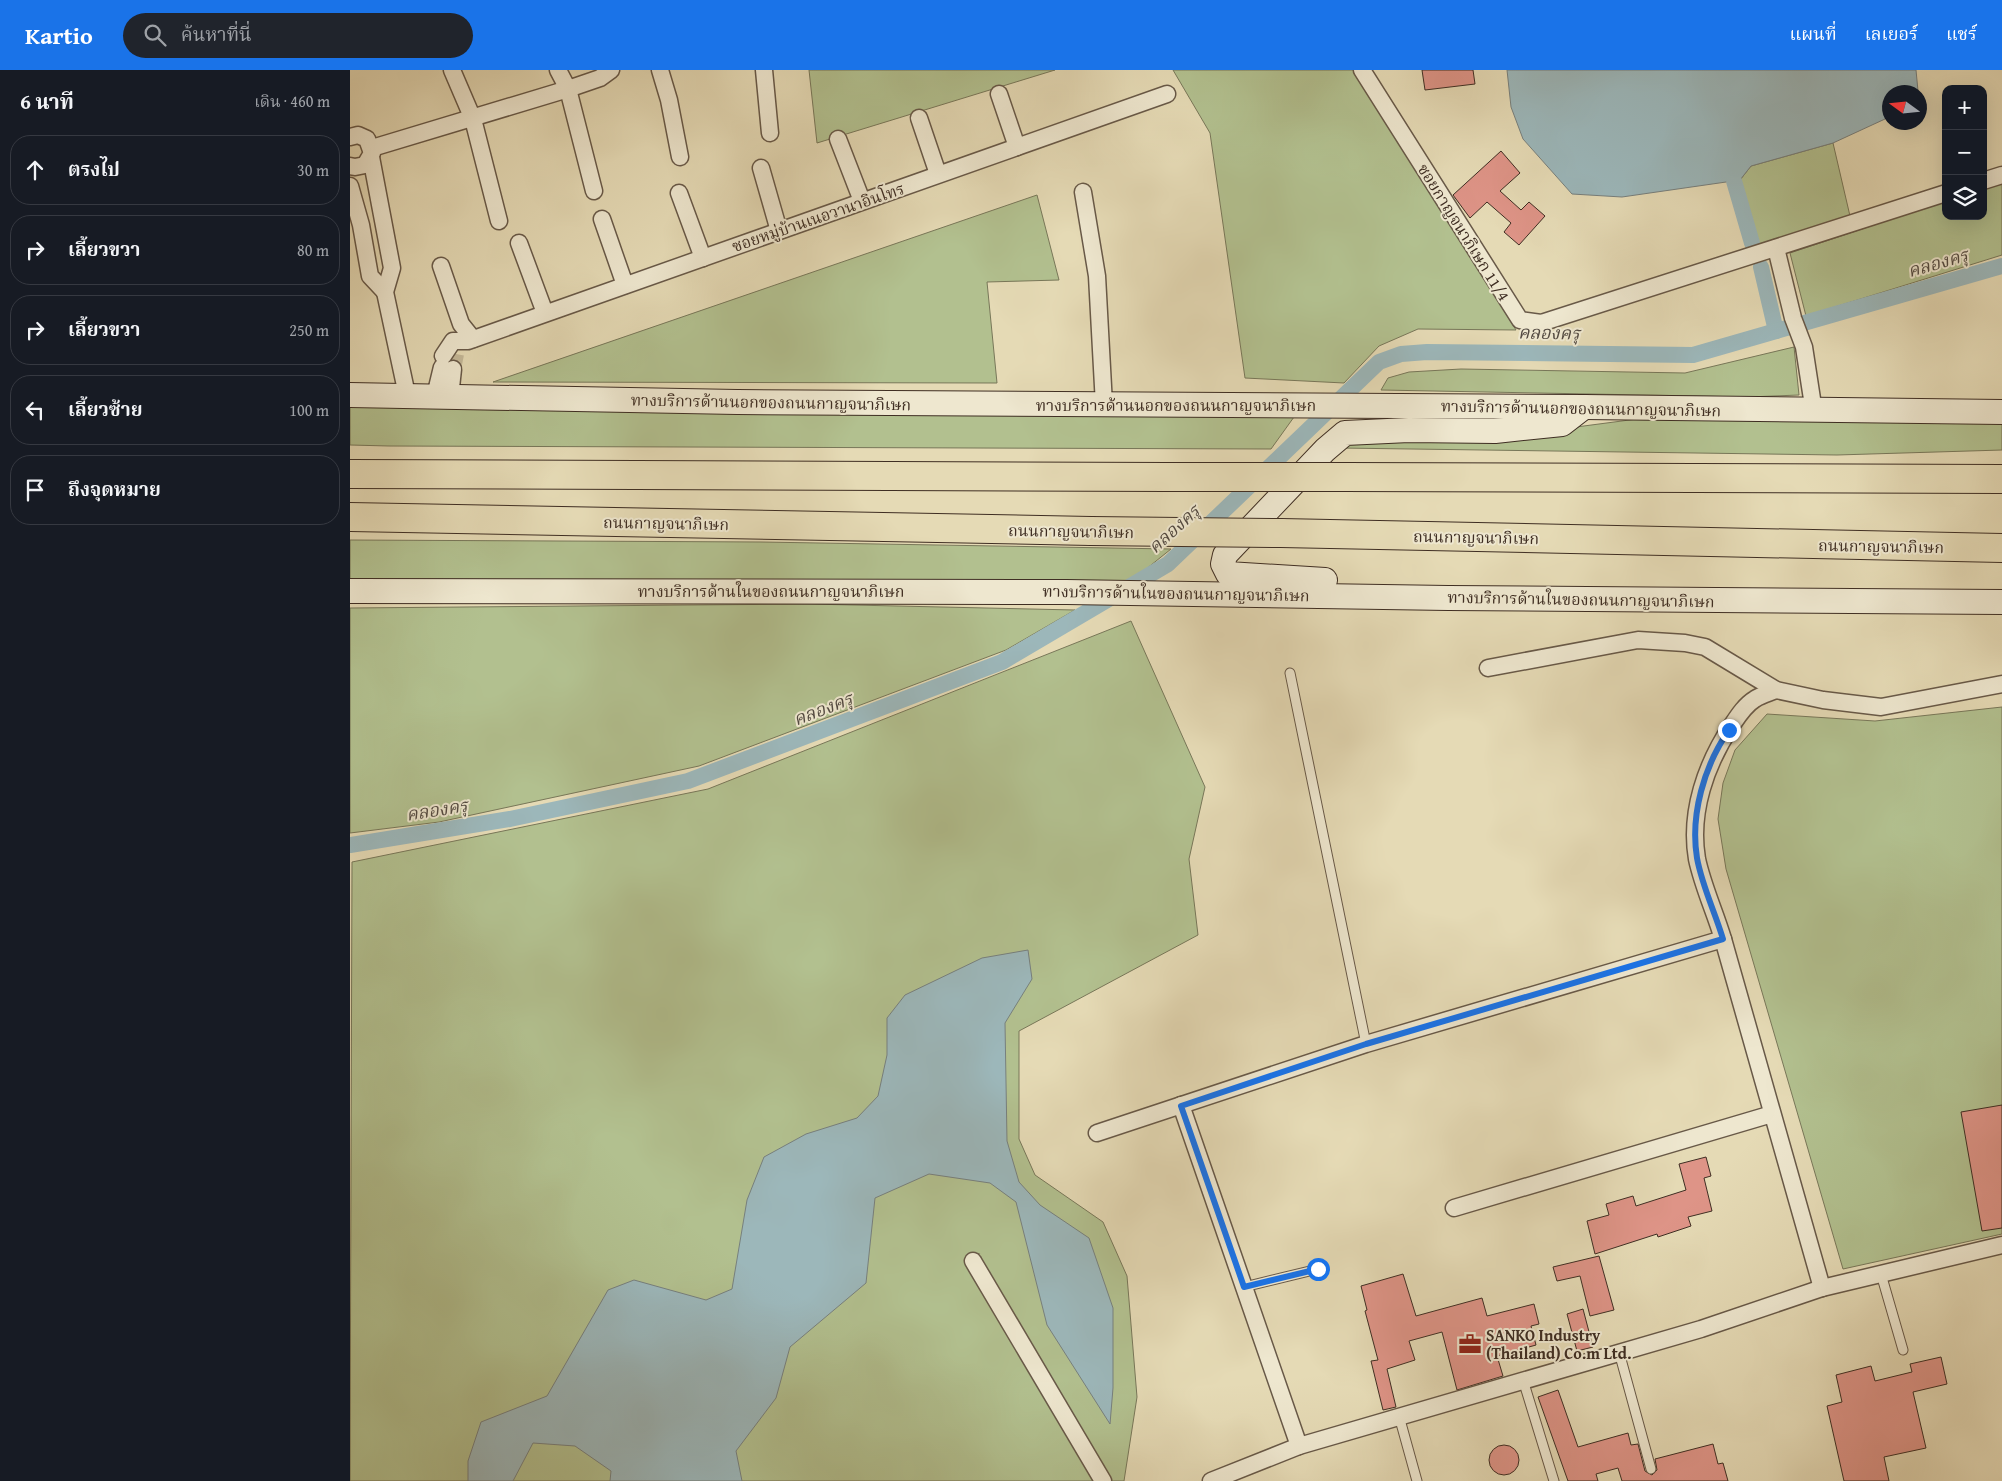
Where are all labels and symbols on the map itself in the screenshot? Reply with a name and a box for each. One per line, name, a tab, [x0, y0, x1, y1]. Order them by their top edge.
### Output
north arrow	[1882, 85, 1927, 130]
street label: ซอยกาญจนาภิเษก 11/4	[1412, 159, 1516, 306]
street label: ซอยหมู่บ้านเนอวานาอินโทร	[728, 176, 908, 258]
water label: คลองครุ	[1904, 240, 1973, 284]
water label: คลองครุ	[1518, 318, 1582, 347]
street label: ทางบริการด้านนอกของถนนกาญจนาภิเษก	[631, 388, 911, 416]
street label: ทางบริการด้านนอกของถนนกาญจนาภิเษก	[1036, 393, 1316, 417]
street label: ทางบริการด้านนอกของถนนกาญจนาภิเษก	[1441, 394, 1721, 422]
water label: คลองครุ	[1142, 496, 1207, 559]
street label: ถนนกาญจนาภิเษก	[603, 510, 729, 536]
street label: ถนนกาญจนาภิเษก	[1008, 518, 1134, 544]
street label: ถนนกาญจนาภิเษก	[1413, 524, 1539, 550]
street label: ถนนกาญจนาภิเษก	[1818, 533, 1944, 559]
street label: ทางบริการด้านในของถนนกาญจนาภิเษก	[637, 579, 905, 603]
street label: ทางบริการด้านในของถนนกาญจนาภิเษก	[1042, 579, 1310, 607]
street label: ทางบริการด้านในของถนนกาญจนาภิเษก	[1447, 585, 1715, 613]
water label: คลองครุ	[789, 684, 859, 732]
route end	[1718, 719, 1741, 742]
water label: คลองครุ	[404, 791, 472, 828]
route start	[1307, 1258, 1330, 1281]
place label: SANKO Industry (Thailand) Co.m Ltd.	[1486, 1323, 1632, 1365]
office icon: SANKO Industry (Thailand) Co.m Ltd.	[1457, 1331, 1483, 1357]

